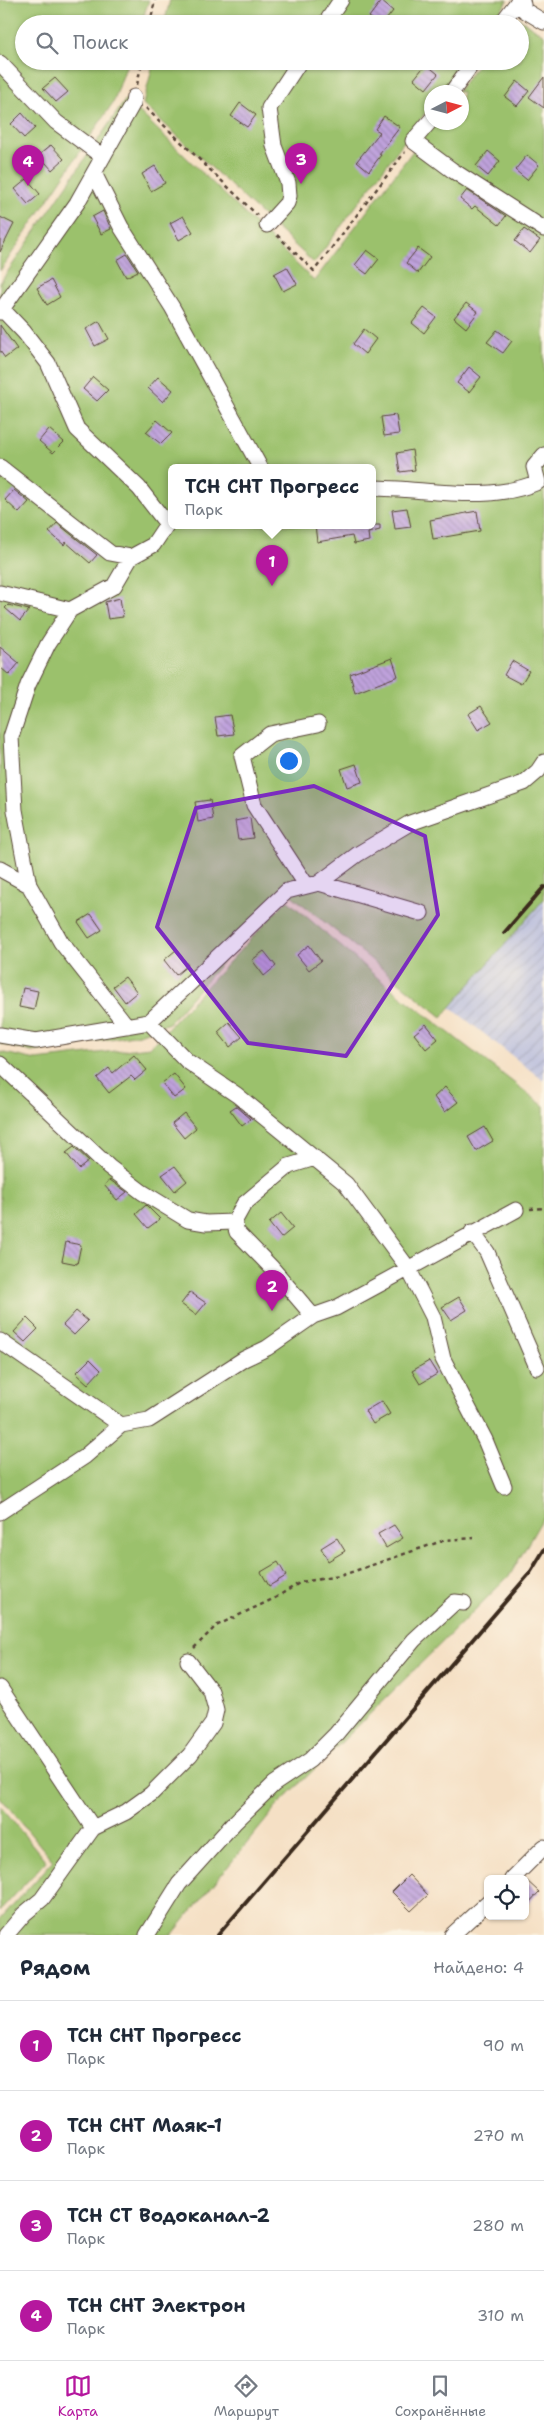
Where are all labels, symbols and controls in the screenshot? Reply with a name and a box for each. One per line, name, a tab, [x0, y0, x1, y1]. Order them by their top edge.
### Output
search box	[15, 15, 529, 70]
icon: search	[33, 29, 61, 57]
text: Поиск	[73, 30, 128, 55]
north arrow	[424, 85, 469, 130]
pin: 3	[285, 143, 317, 184]
pin: 4	[12, 145, 44, 186]
popup	[168, 464, 376, 529]
text: ТСН СНТ Прогресс	[185, 474, 359, 499]
text: Парк	[185, 499, 223, 520]
pin: 1	[256, 545, 288, 586]
your location	[276, 748, 302, 774]
pin: 2	[256, 1270, 288, 1311]
map controls	[484, 1875, 529, 1920]
button: locate	[484, 1875, 529, 1920]
text: Рядом	[20, 1954, 90, 1982]
text: Найдено: 4	[433, 1957, 524, 1978]
text: ТСН СНТ Прогресс	[67, 2023, 241, 2048]
text: 1	[32, 2035, 40, 2056]
text: 90 m	[483, 2035, 524, 2056]
text: Парк	[67, 2048, 105, 2069]
text: ТСН СНТ Маяк-1	[67, 2113, 222, 2138]
text: 2	[30, 2125, 42, 2146]
text: 270 m	[473, 2125, 524, 2146]
text: Парк	[67, 2138, 105, 2159]
text: ТСН СТ Водоканал-2	[67, 2203, 270, 2228]
text: 3	[30, 2215, 42, 2236]
text: 280 m	[472, 2215, 524, 2236]
text: Парк	[67, 2228, 105, 2249]
text: ТСН СНТ Электрон	[67, 2293, 246, 2318]
text: 4	[30, 2305, 42, 2326]
text: 310 m	[477, 2305, 524, 2326]
text: Парк	[67, 2318, 105, 2339]
tab: Карта	[58, 2372, 98, 2420]
tab: Маршрут	[214, 2372, 279, 2420]
tab: Сохранённые	[395, 2372, 486, 2420]

